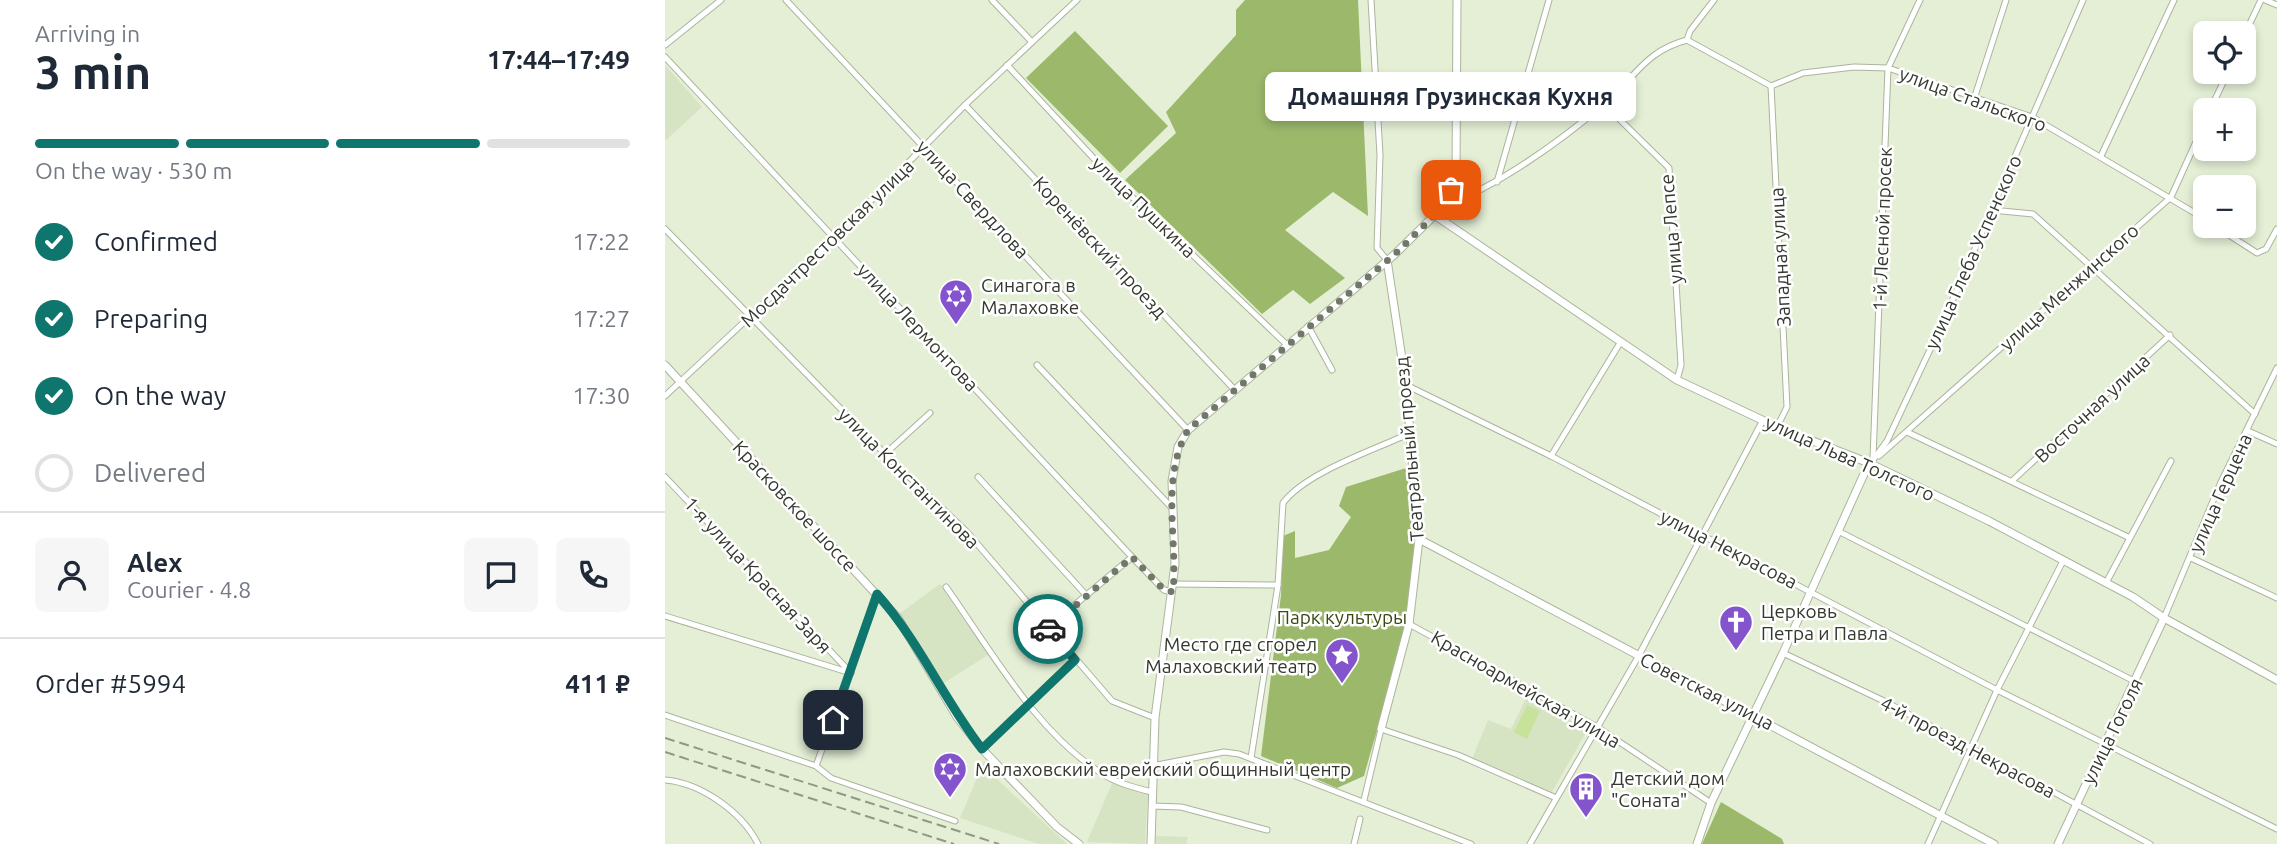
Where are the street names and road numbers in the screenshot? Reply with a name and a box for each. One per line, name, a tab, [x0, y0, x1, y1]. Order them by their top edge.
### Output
street label: улица Стальского	[1896, 62, 2050, 136]
street label: улица Свердлова	[912, 135, 1034, 263]
street label: 1-й Лесной просек	[1868, 146, 1896, 312]
street label: улица Глеба Успенского	[1920, 151, 2026, 353]
street label: улица Пушкина	[1087, 152, 1201, 262]
street label: Мосдачтрестовская улица	[736, 155, 918, 331]
street label: Коренёвский проезд	[1029, 172, 1171, 322]
street label: улица Лепсе	[1655, 173, 1687, 285]
street label: Западная улица	[1765, 187, 1795, 327]
street label: улица Менжинского	[1995, 219, 2143, 355]
street label: улица Лермонтова	[853, 258, 983, 396]
street label: Восточная улица	[2030, 349, 2154, 467]
street label: Театральный проезд	[1390, 356, 1428, 542]
street label: улица Константинова	[834, 403, 984, 553]
street label: улица Льва Толстого	[1762, 411, 1938, 505]
street label: улица Герцена	[2184, 430, 2256, 556]
street label: Красковское шоссе	[729, 436, 861, 576]
street label: 1-я улица Красная Заря	[680, 492, 836, 658]
street label: улица Некрасова	[1657, 505, 1801, 593]
street label: Красноармейская улица	[1427, 626, 1625, 752]
street label: Советская улица	[1636, 648, 1778, 734]
street label: улица Гоголя	[2077, 674, 2147, 788]
street label: 4-й проезд Некрасова	[1877, 692, 2059, 802]

